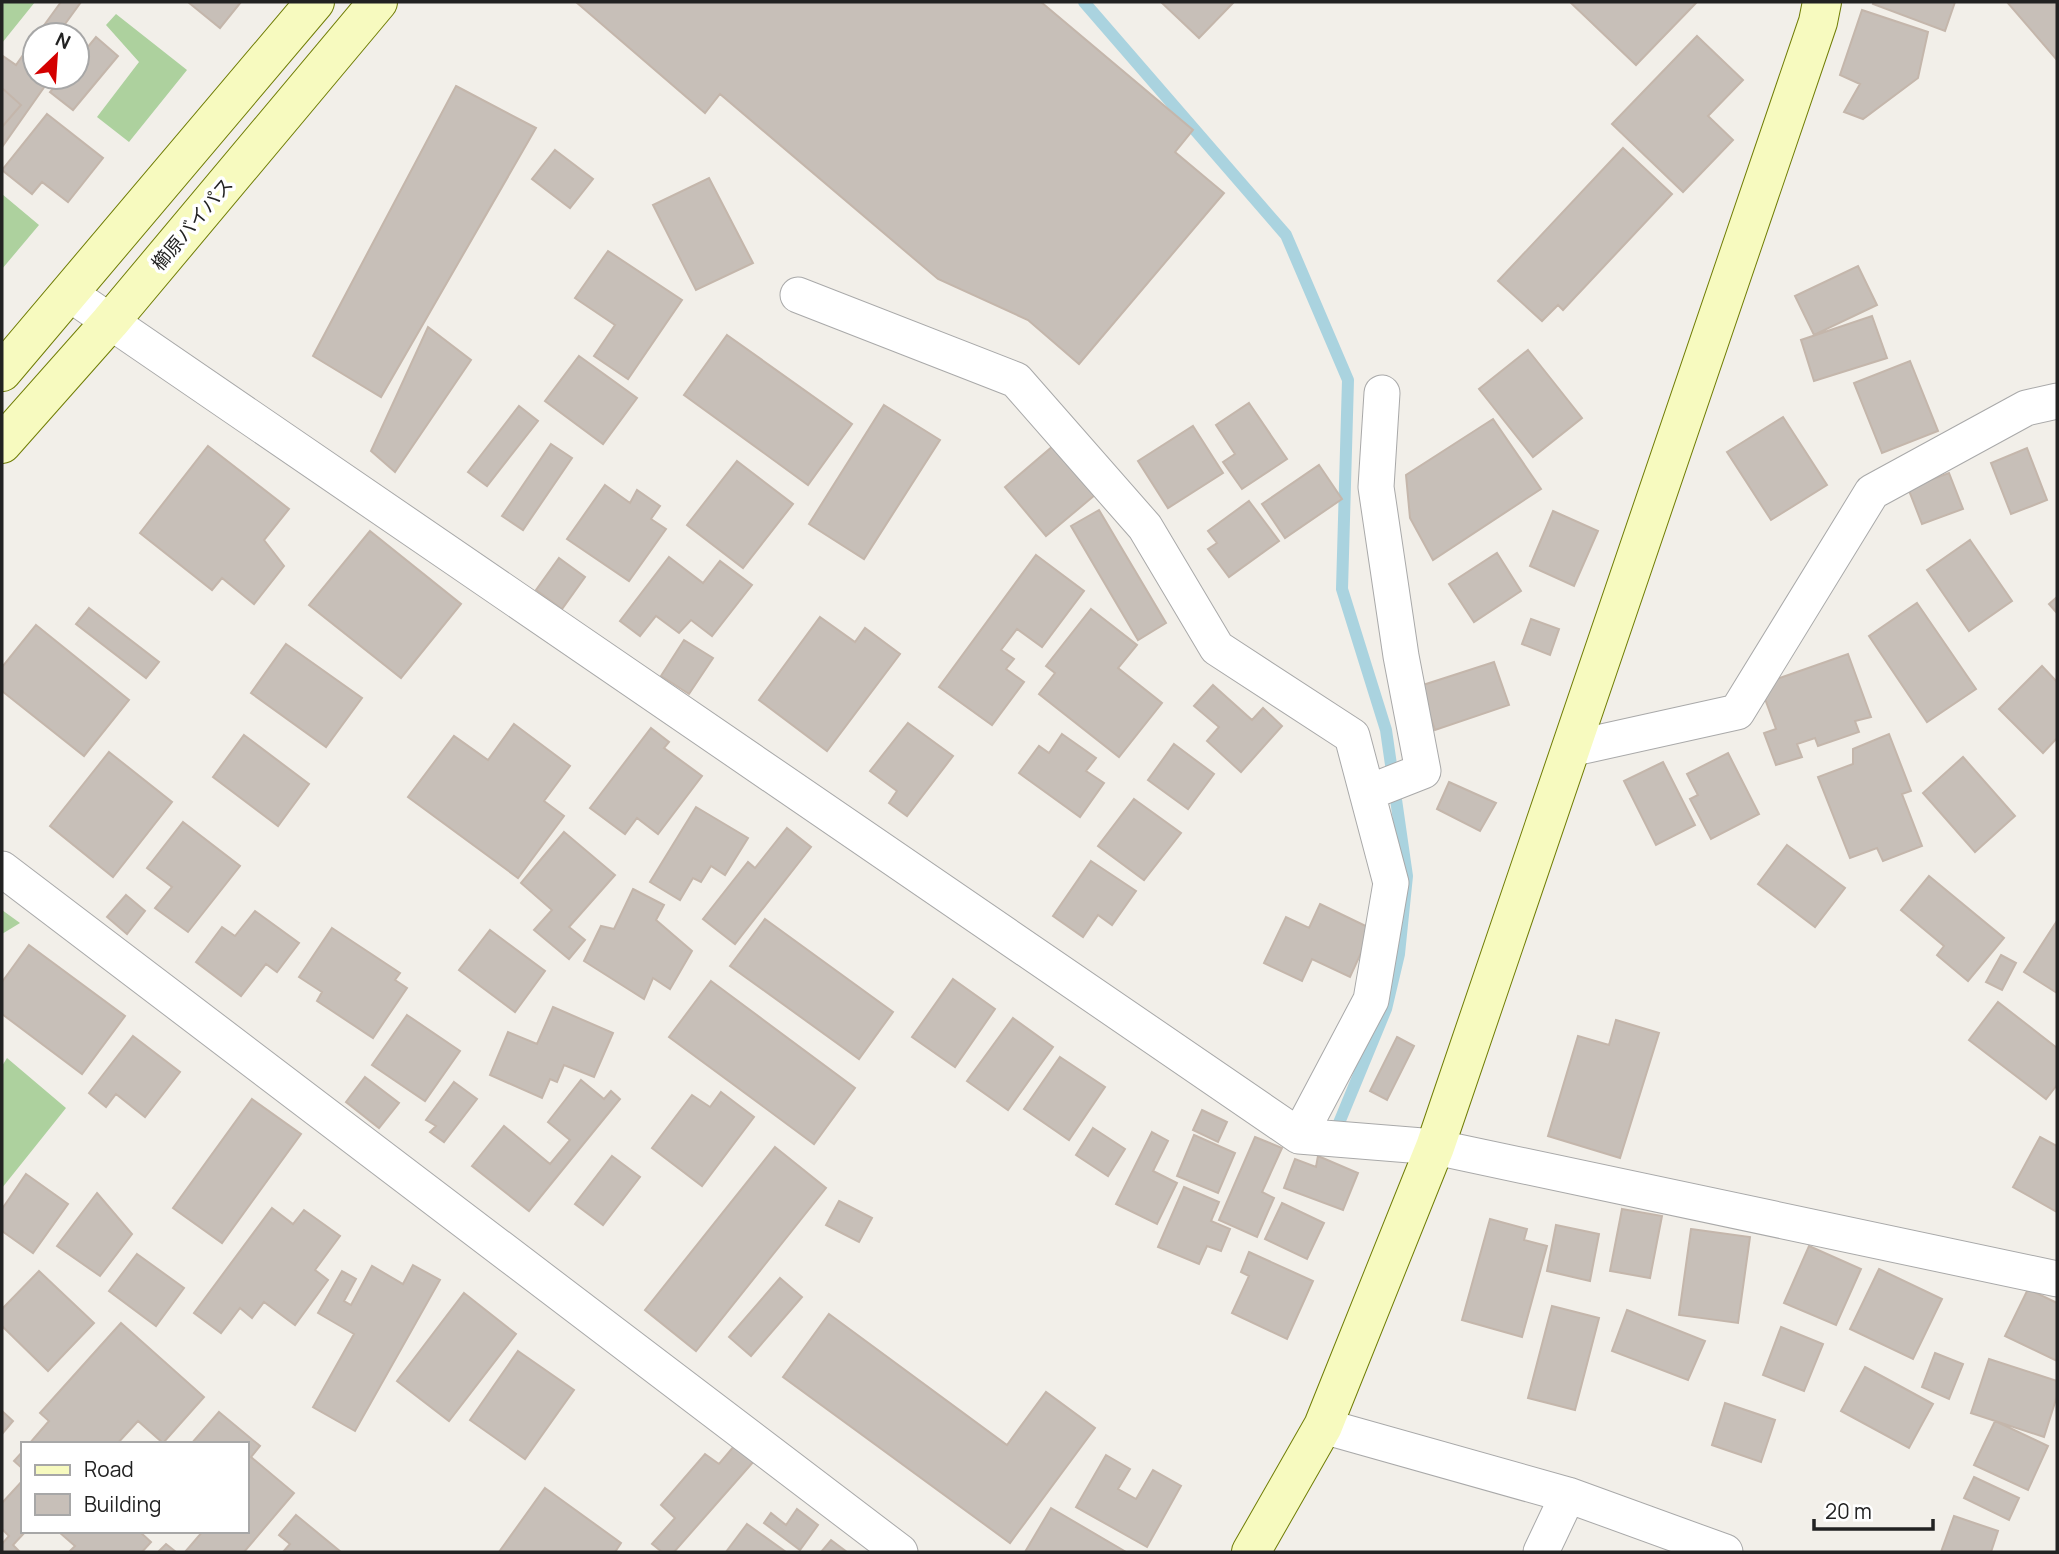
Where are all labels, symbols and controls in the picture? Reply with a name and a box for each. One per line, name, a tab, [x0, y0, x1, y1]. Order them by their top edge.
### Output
north arrow	[21, 21, 91, 91]
text: N	[52, 26, 75, 55]
street label: 櫛原バイパス	[146, 172, 238, 276]
legend	[21, 1442, 248, 1533]
text: Road	[84, 1455, 134, 1483]
scale bar	[1814, 1488, 1933, 1532]
text: Building	[84, 1490, 161, 1518]
text: 20 m	[1825, 1497, 1872, 1525]

